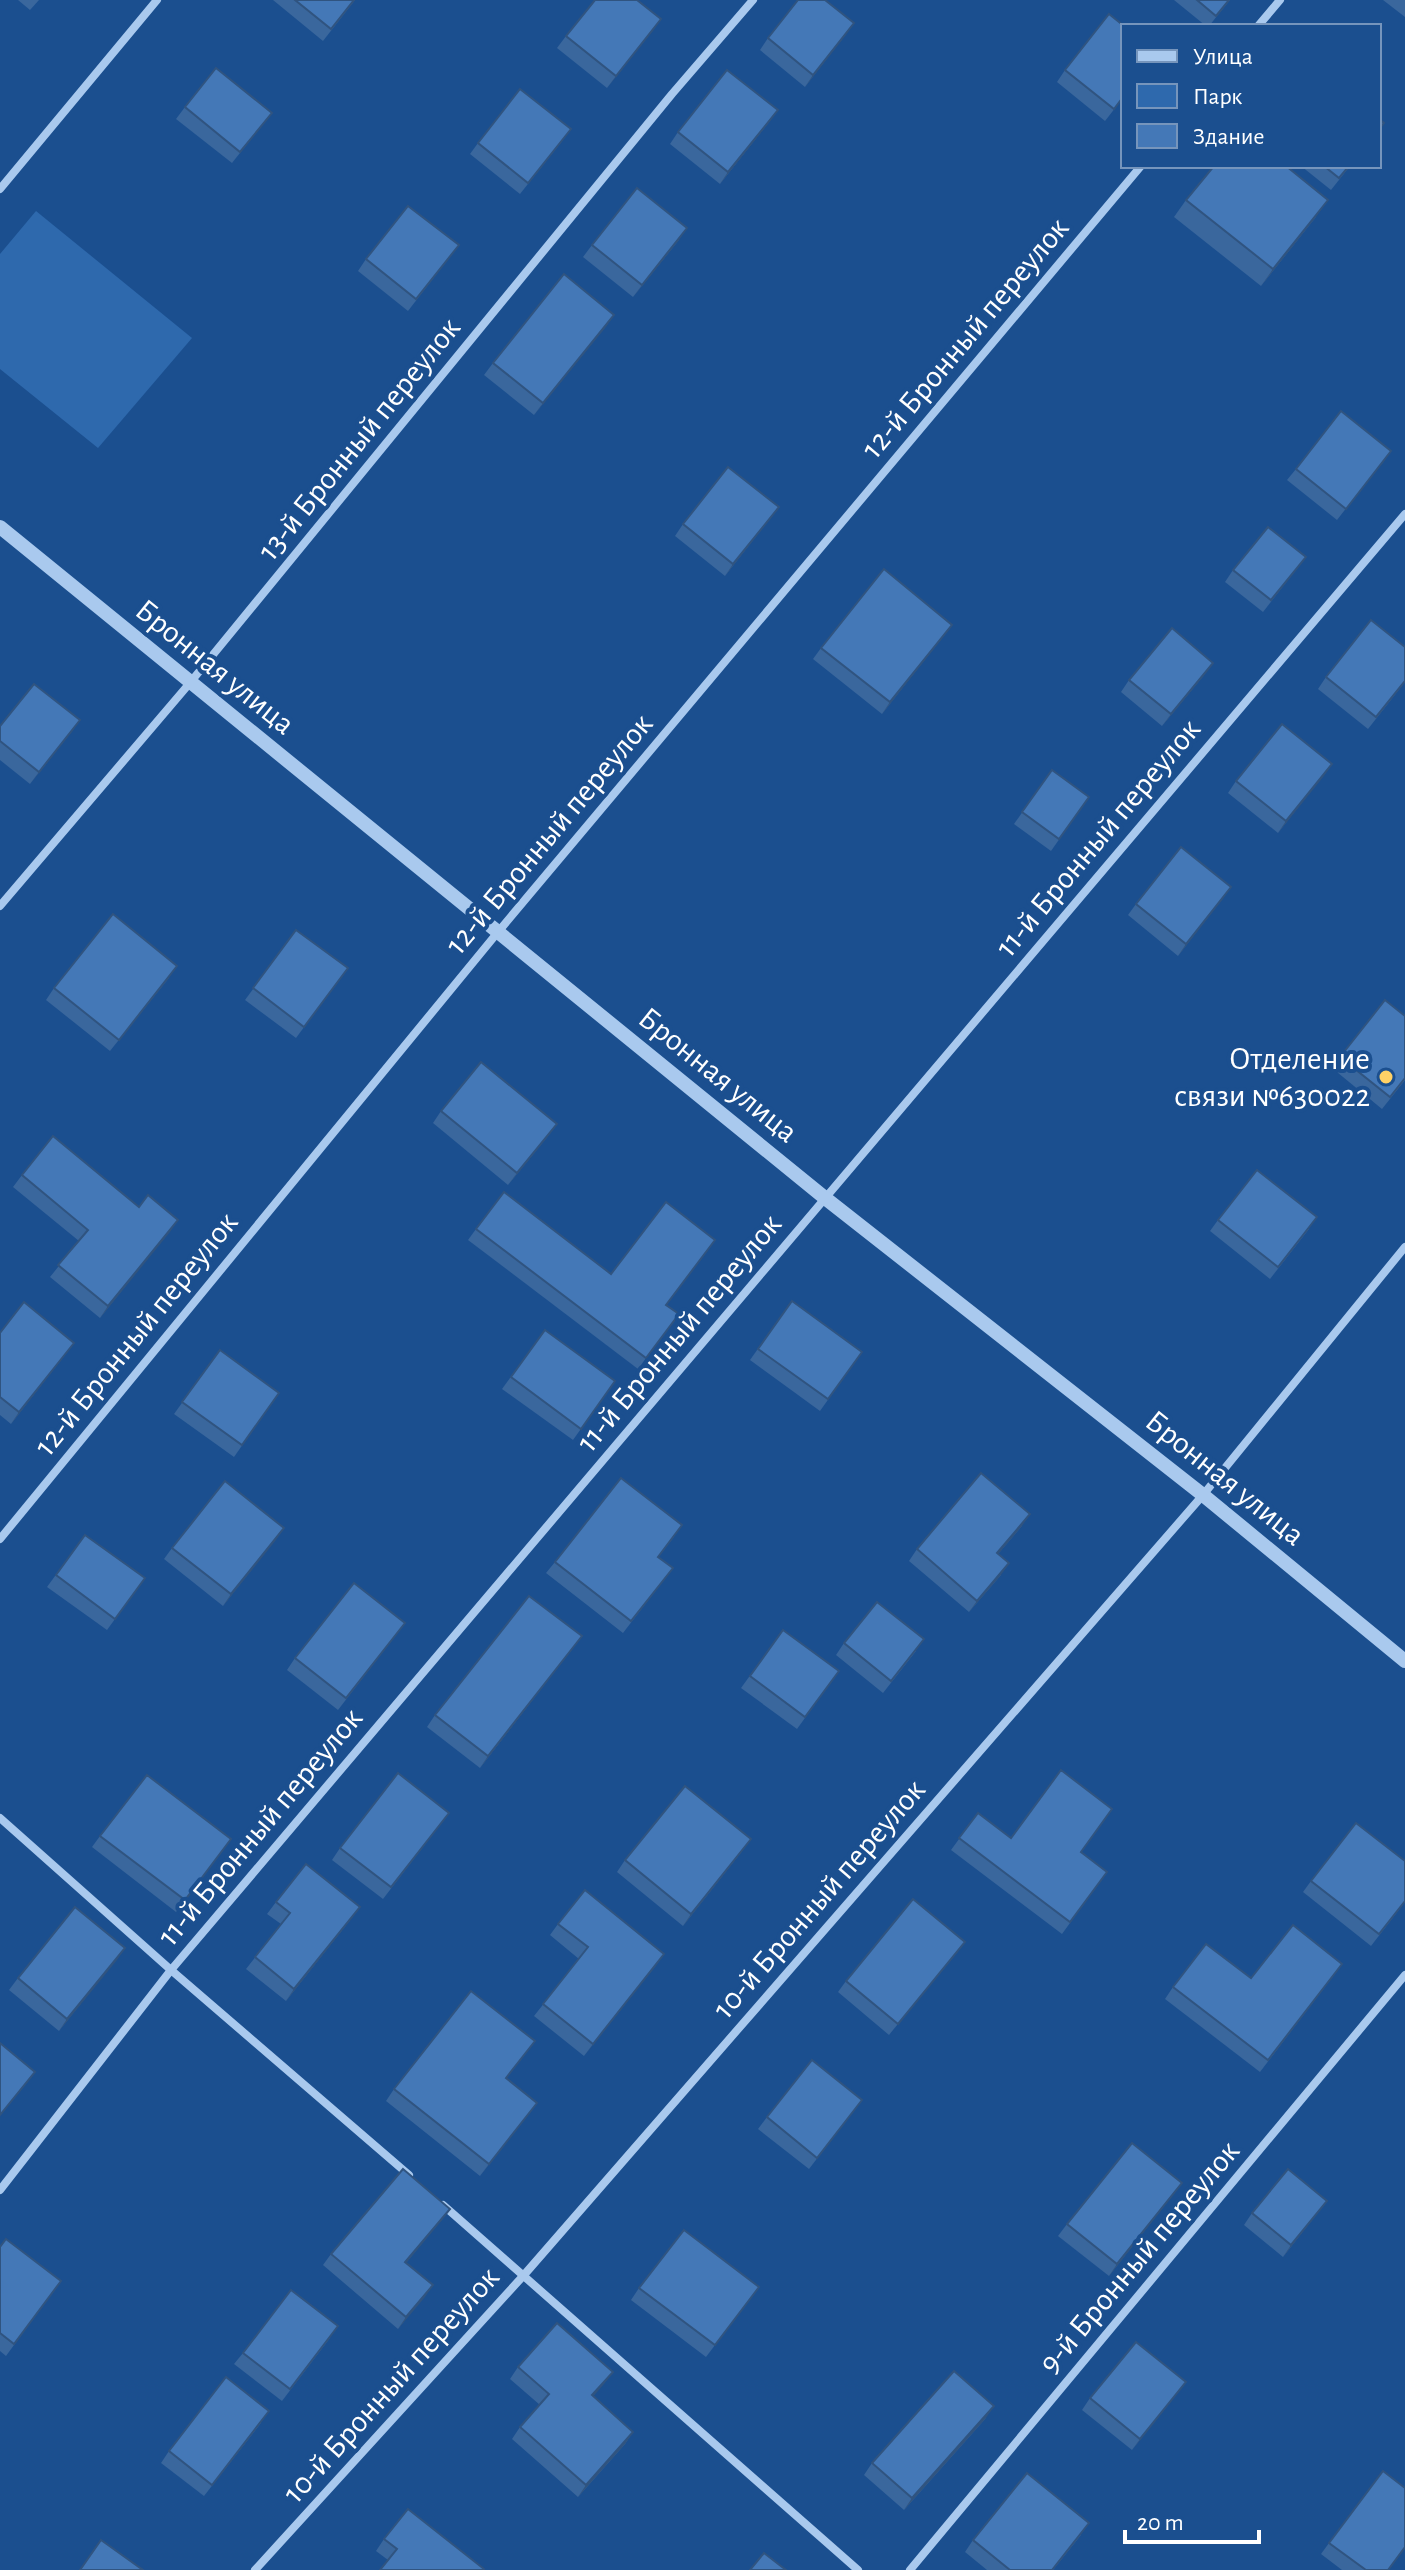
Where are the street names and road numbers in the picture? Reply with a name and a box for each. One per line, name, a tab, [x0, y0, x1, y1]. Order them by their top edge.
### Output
street label: 12-й Бронный переулок	[855, 212, 1075, 464]
street label: 13-й Бронный переулок	[252, 312, 466, 566]
street label: Бронная улица	[129, 593, 301, 741]
street label: 12-й Бронный переулок	[439, 708, 659, 960]
street label: 11-й Бронный переулок	[990, 713, 1207, 963]
street label: Бронная улица	[632, 1001, 804, 1149]
street label: 12-й Бронный переулок	[28, 1206, 244, 1462]
street label: 11-й Бронный переулок	[571, 1208, 788, 1458]
street label: Бронная улица	[1139, 1404, 1311, 1552]
street label: 11-й Бронный переулок	[152, 1702, 369, 1952]
street label: 10-й Бронный переулок	[707, 1773, 931, 2025]
street label: 9-й Бронный переулок	[1033, 2135, 1245, 2379]
street label: 10-й Бронный переулок	[277, 2261, 505, 2509]

